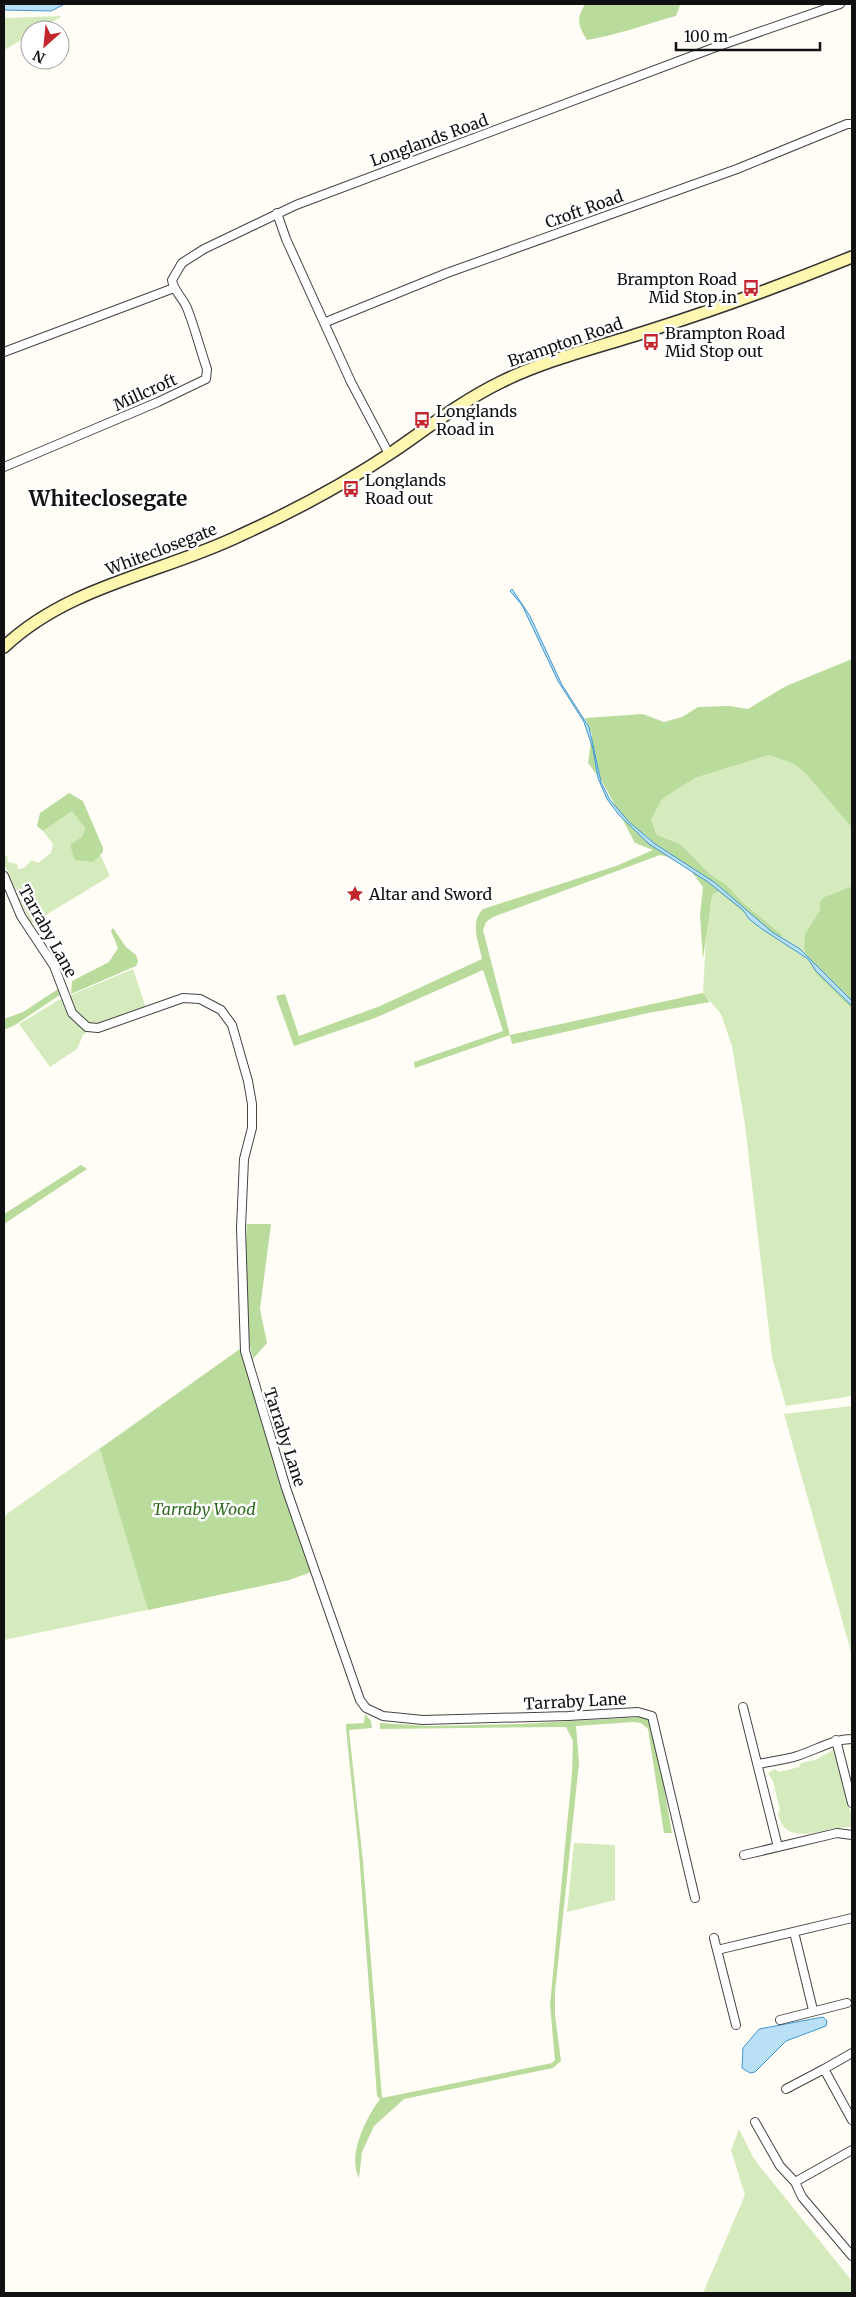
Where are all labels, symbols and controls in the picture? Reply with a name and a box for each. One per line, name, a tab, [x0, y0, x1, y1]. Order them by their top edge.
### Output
north arrow	[20, 20, 70, 70]
scale bar	[676, 20, 820, 52]
text: 100 m	[684, 27, 728, 46]
text: N	[30, 46, 48, 67]
street label: Longlands Road	[367, 109, 491, 171]
street label: Croft Road	[542, 186, 626, 232]
place label: Brampton Road Mid Stop in	[617, 269, 737, 307]
bus stop icon: Brampton Road Mid Stop in	[741, 278, 761, 298]
street label: Brampton Road	[505, 313, 625, 371]
place label: Brampton Road Mid Stop out	[665, 323, 786, 361]
bus stop icon: Brampton Road Mid Stop out	[641, 332, 661, 352]
street label: Millcroft	[110, 369, 181, 415]
place label: Longlands Road in	[436, 401, 517, 439]
bus stop icon: Longlands Road in	[412, 410, 432, 430]
place label: Longlands Road out	[365, 470, 446, 508]
bus stop icon: Longlands Road out	[341, 479, 361, 499]
district label: Whiteclosegate	[28, 485, 187, 512]
street label: Whiteclosegate	[102, 519, 219, 580]
street label: Tarraby Lane	[14, 881, 82, 981]
place icon: Altar and Sword	[345, 884, 365, 904]
place label: Altar and Sword	[368, 884, 492, 904]
street label: Tarraby Lane	[260, 1385, 310, 1489]
park label: Tarraby Wood	[152, 1499, 256, 1519]
street label: Tarraby Lane	[523, 1688, 627, 1714]

